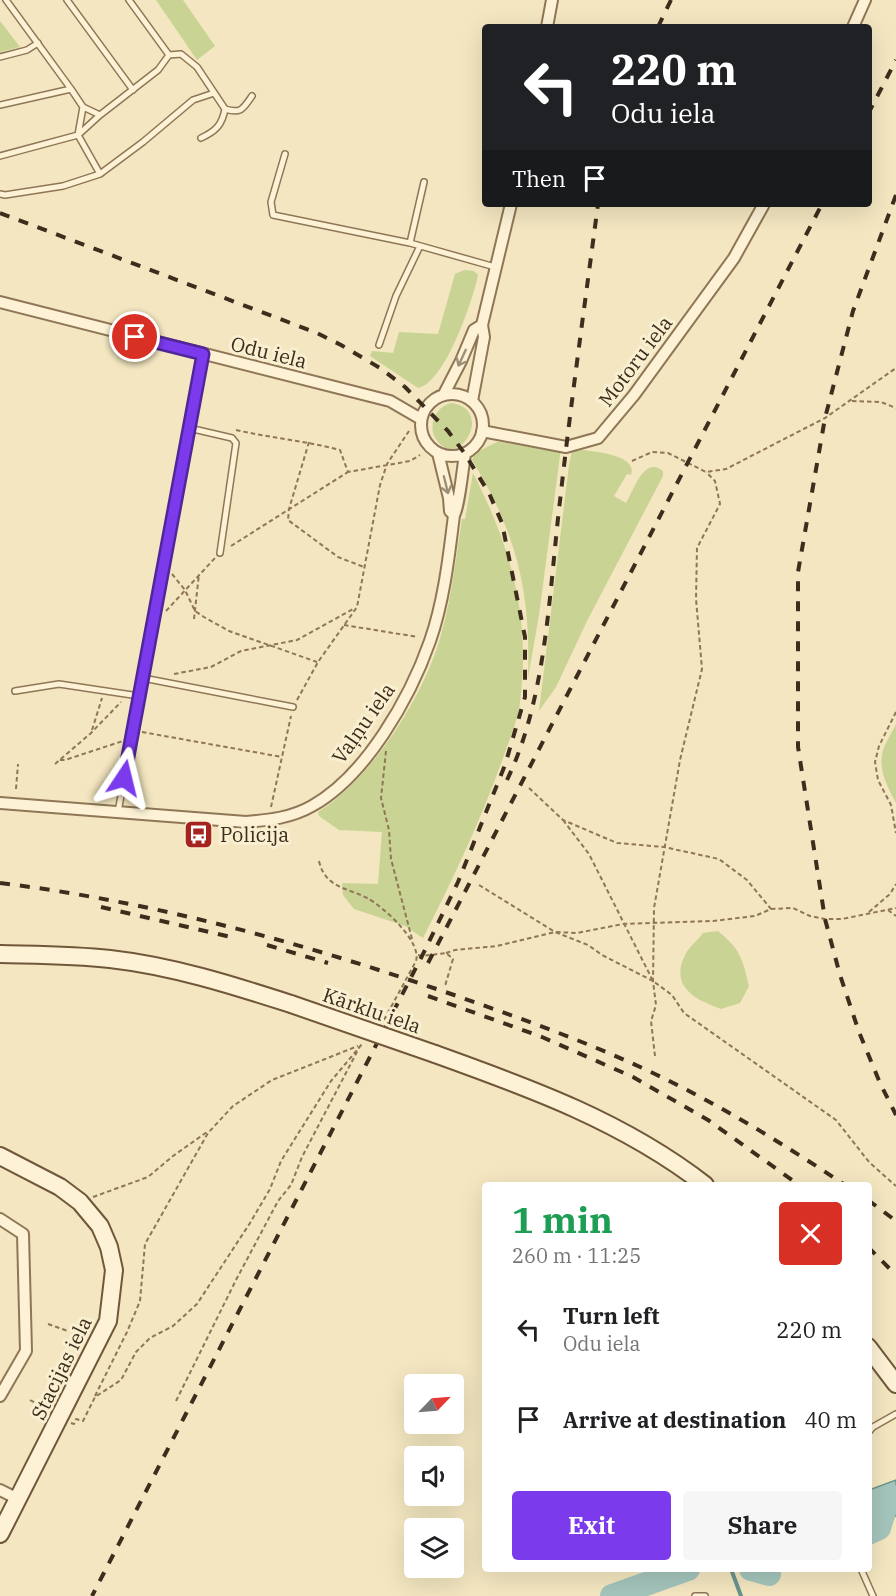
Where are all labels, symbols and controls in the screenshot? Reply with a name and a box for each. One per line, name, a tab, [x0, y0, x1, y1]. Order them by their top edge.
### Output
text: 220 m	[611, 42, 737, 97]
icon: left	[512, 48, 590, 126]
text: Odu iela	[611, 95, 716, 130]
icon: arrive	[578, 162, 611, 195]
text: Then	[512, 164, 566, 193]
street label: Motoru iela	[592, 310, 678, 412]
pin	[109, 311, 160, 362]
icon: arrive	[118, 320, 151, 353]
street label: Odu iela	[228, 330, 310, 374]
one-way arrow	[455, 349, 467, 367]
one-way arrow	[440, 475, 452, 494]
street label: Vaļņu iela	[325, 677, 401, 769]
position arrow	[92, 746, 156, 810]
bus stop icon: Policija	[183, 818, 215, 850]
place label: Policija	[220, 821, 289, 848]
street label: Kārklu iela	[319, 981, 425, 1039]
text: 1 min	[512, 1196, 613, 1243]
button: close	[779, 1202, 842, 1265]
text: 260 m · 11:25	[512, 1242, 641, 1269]
text: Turn left	[563, 1301, 659, 1330]
street label: Stacijas iela	[24, 1312, 98, 1424]
icon: left	[512, 1313, 545, 1346]
text: 220 m	[776, 1315, 842, 1344]
text: Odu iela	[563, 1330, 640, 1357]
north arrow	[404, 1374, 464, 1434]
map controls	[404, 1374, 464, 1578]
icon: arrive	[512, 1403, 545, 1436]
text: Arrive at destination	[563, 1405, 786, 1434]
text: 40 m	[804, 1405, 857, 1434]
button: sound	[404, 1446, 464, 1506]
button: Exit	[512, 1491, 671, 1560]
button: Share	[683, 1491, 842, 1560]
button: layers	[404, 1518, 464, 1578]

